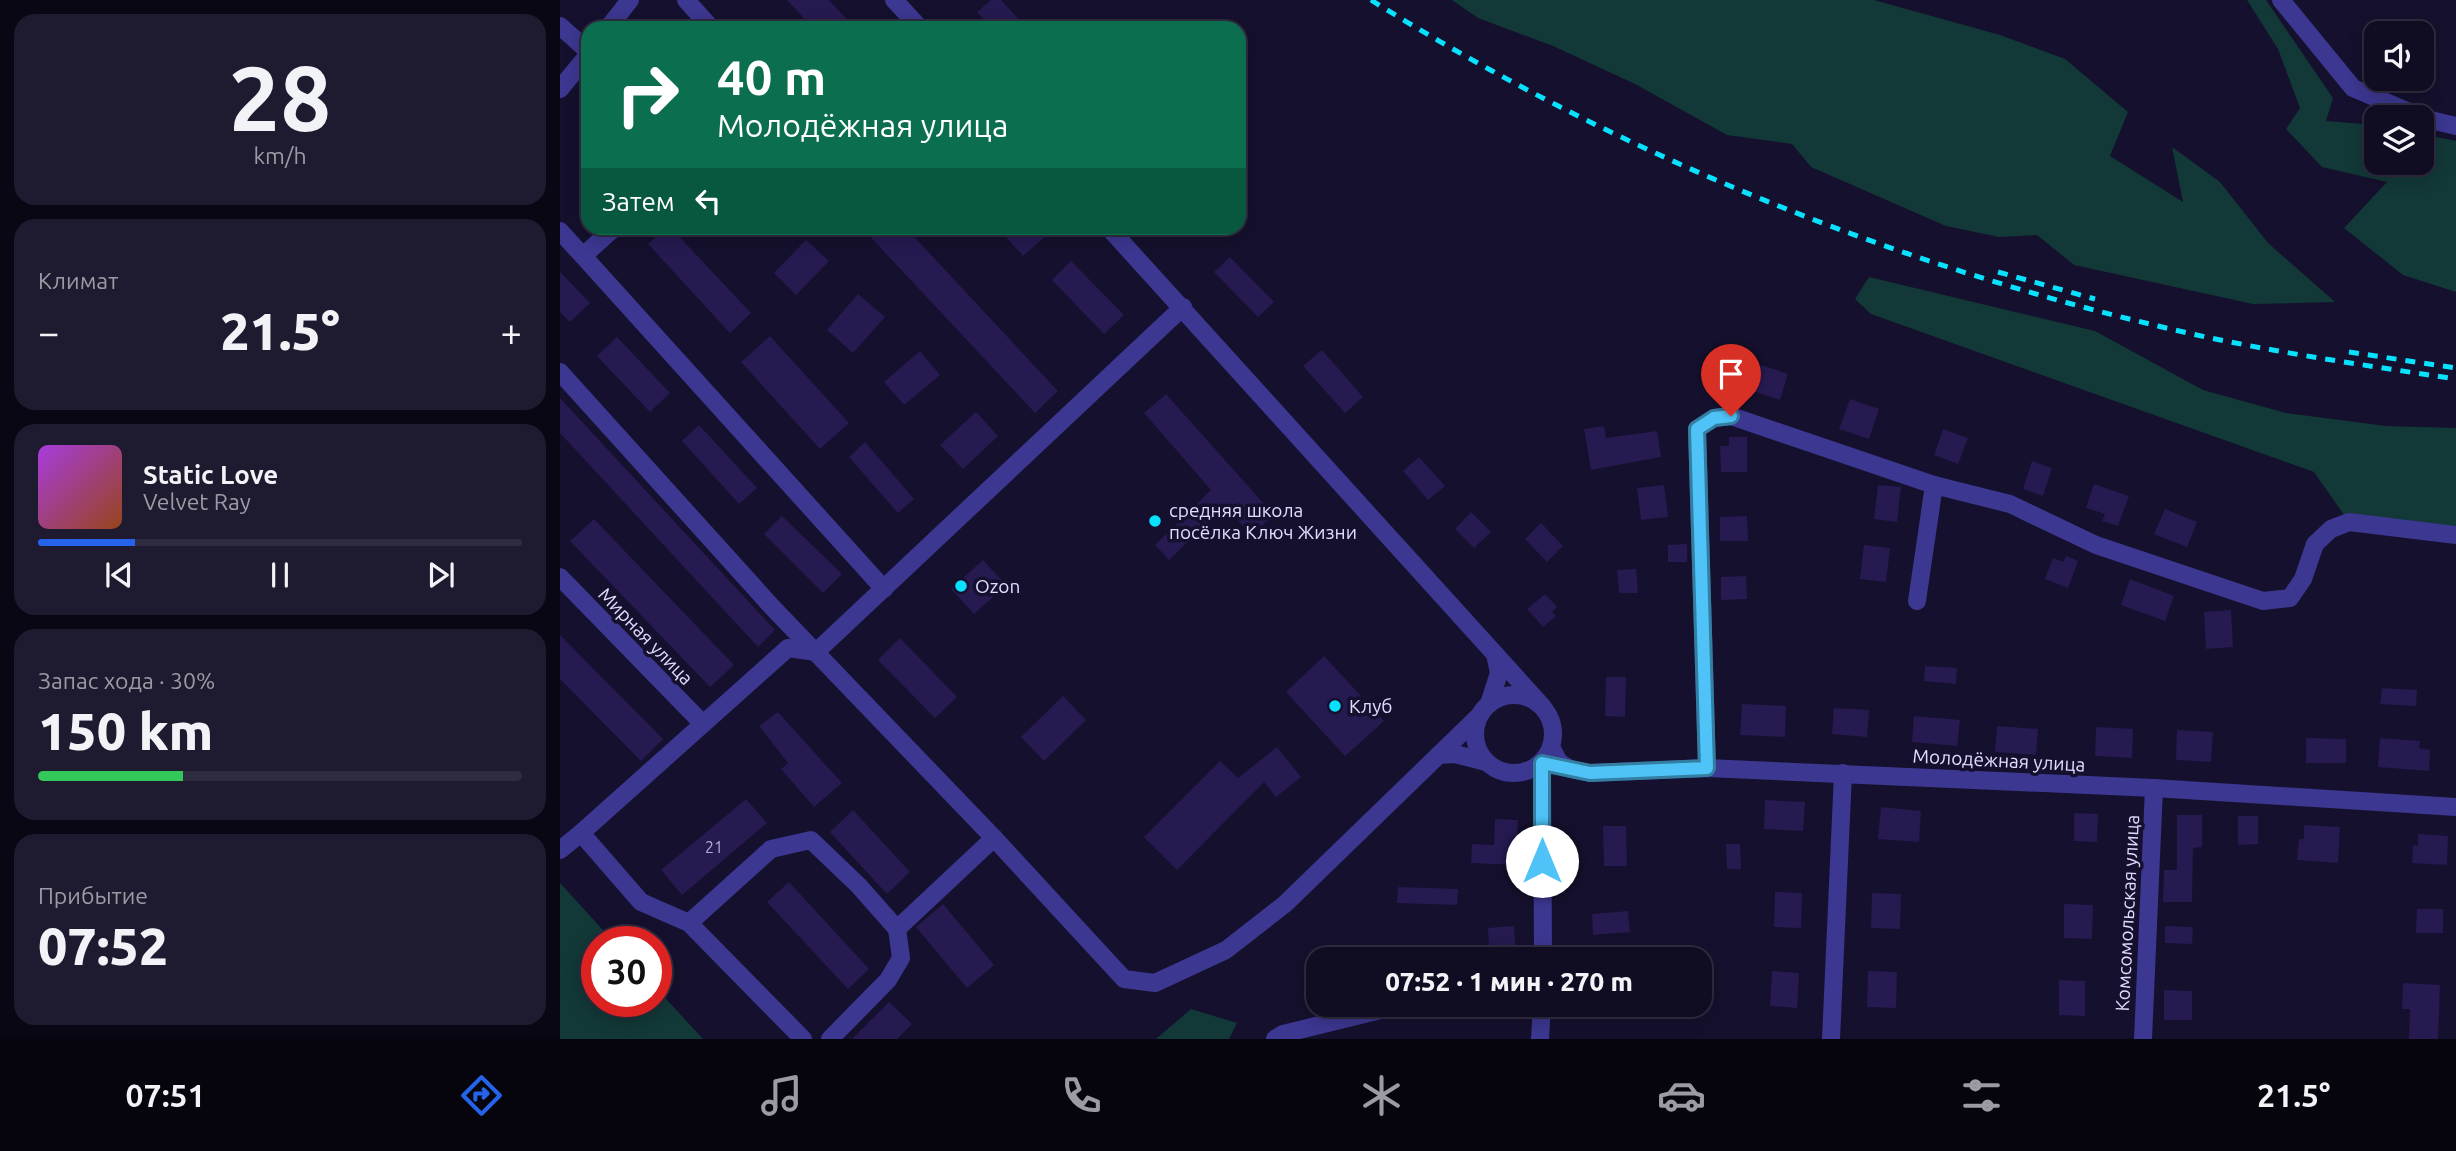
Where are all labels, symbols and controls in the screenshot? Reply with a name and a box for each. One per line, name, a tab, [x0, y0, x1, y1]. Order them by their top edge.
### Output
map controls	[2364, 21, 2434, 175]
button: sound	[2364, 21, 2434, 91]
text: 28	[229, 46, 331, 148]
icon: right	[602, 49, 693, 140]
text: 40 m	[717, 49, 826, 104]
button: layers	[2364, 105, 2434, 175]
text: Молодёжная улица	[717, 107, 1008, 143]
text: km/h	[253, 143, 307, 168]
icon: left	[689, 182, 727, 220]
text: Затем	[602, 187, 675, 216]
text: Климат	[38, 268, 118, 293]
text: 21.5°	[220, 302, 340, 360]
text: −	[38, 311, 59, 353]
text: +	[501, 311, 522, 353]
pin	[1701, 344, 1761, 416]
icon: arrive	[1712, 355, 1750, 393]
text: Static Love	[143, 460, 278, 489]
text: Velvet Ray	[143, 489, 251, 514]
place label: средняя школа посёлка Ключ Жизни	[1169, 499, 1357, 543]
marker: средняя школа посёлка Ключ Жизни	[1147, 513, 1163, 529]
icon: previous	[100, 556, 138, 594]
icon: pause	[261, 556, 299, 594]
icon: next	[422, 556, 460, 594]
place label: Ozon	[975, 575, 1020, 597]
marker: Ozon	[953, 578, 969, 594]
street label: Мирная улица	[594, 583, 698, 689]
text: Запас хода · 30%	[38, 668, 215, 693]
place label: Клуб	[1349, 695, 1392, 717]
marker: Клуб	[1327, 698, 1343, 714]
text: 150 km	[38, 702, 213, 760]
street label: Молодёжная улица	[1912, 744, 2086, 776]
street label: Комсомольская улица	[2111, 814, 2143, 1012]
position arrow	[1505, 824, 1579, 898]
house number: 21	[705, 838, 723, 856]
text: Прибытие	[38, 883, 148, 908]
text: 07:52	[38, 917, 168, 975]
speed limit sign: 30	[581, 926, 672, 1017]
text: 07:52 · 1 мин · 270 m	[1385, 967, 1633, 996]
icon: directions	[457, 1071, 506, 1120]
icon: music	[757, 1071, 806, 1120]
icon: phone	[1057, 1071, 1106, 1120]
icon: climate	[1357, 1071, 1406, 1120]
icon: car	[1657, 1071, 1706, 1120]
icon: filters	[1957, 1071, 2006, 1120]
text: 07:51	[126, 1077, 206, 1113]
text: 21.5°	[2257, 1077, 2330, 1113]

